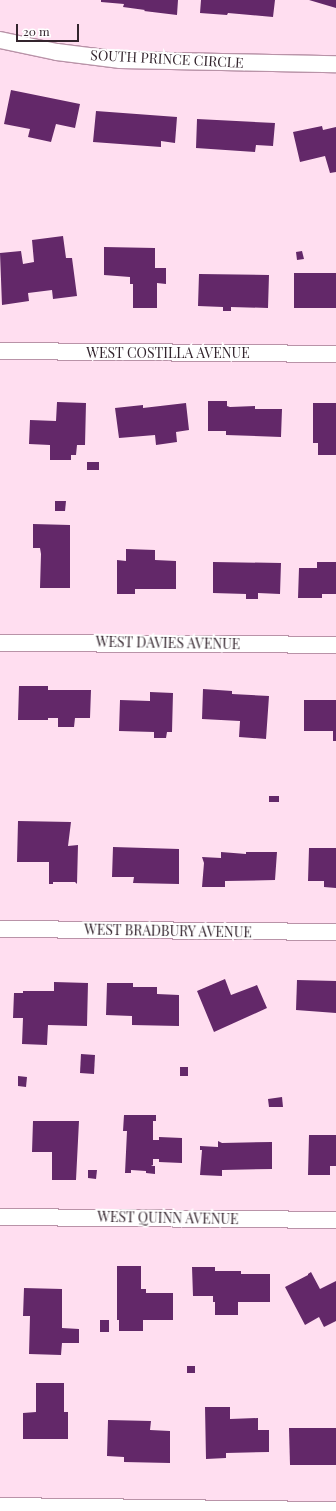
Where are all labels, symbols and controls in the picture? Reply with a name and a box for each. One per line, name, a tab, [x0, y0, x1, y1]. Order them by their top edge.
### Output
scale bar	[18, 16, 81, 42]
text: 20 m	[23, 23, 50, 39]
street label: SOUTH PRINCE CIRCLE	[90, 47, 244, 71]
street label: WEST COSTILLA AVENUE	[86, 345, 250, 361]
street label: WEST DAVIES AVENUE	[95, 633, 241, 653]
street label: WEST BRADBURY AVENUE	[83, 921, 253, 941]
street label: WEST QUINN AVENUE	[97, 1208, 239, 1228]

